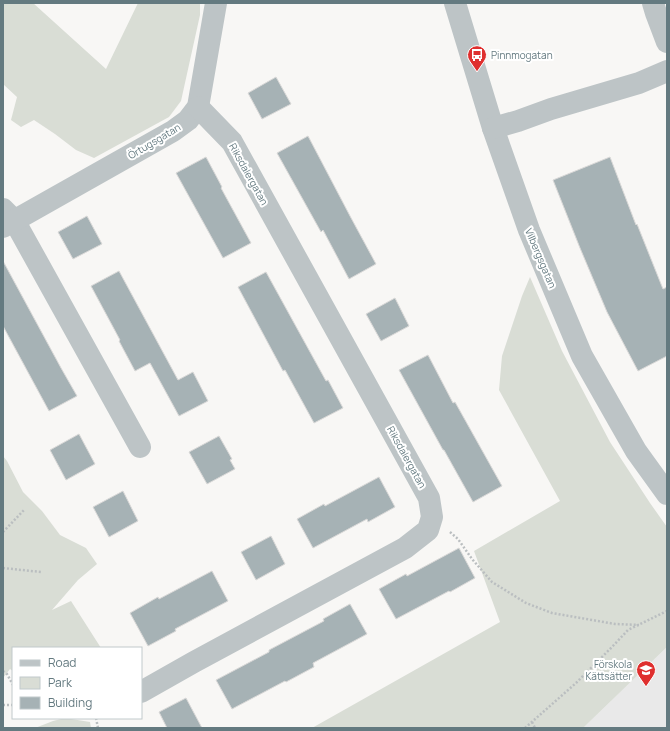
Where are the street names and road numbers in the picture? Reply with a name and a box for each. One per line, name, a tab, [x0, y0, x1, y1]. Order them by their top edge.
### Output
street label: Örtugsgatan	[125, 120, 183, 162]
street label: Riksdalergatan	[226, 141, 272, 208]
street label: Vilbergsgatan	[522, 226, 560, 290]
street label: Riksdalergatan	[384, 424, 430, 491]

